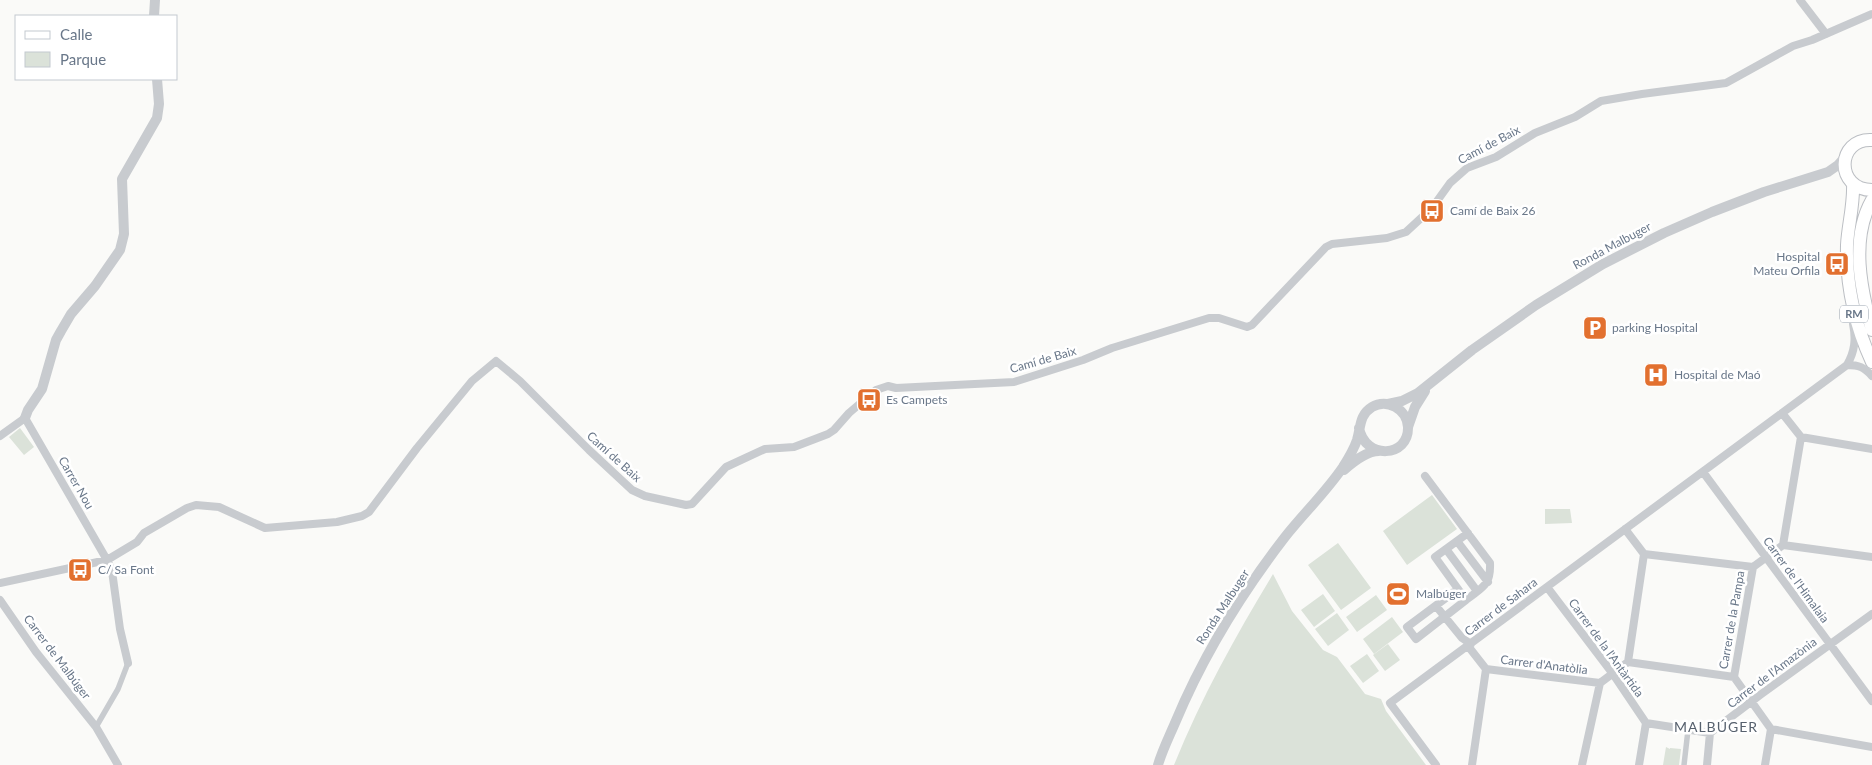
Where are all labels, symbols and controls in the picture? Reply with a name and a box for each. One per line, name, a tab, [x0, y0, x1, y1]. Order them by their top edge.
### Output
legend	[15, 15, 178, 80]
text: Calle	[60, 25, 93, 43]
text: Parque	[60, 50, 106, 68]
street label: Camí de Baix	[1455, 122, 1523, 167]
bus stop icon: Camí de Baix 26	[1419, 198, 1445, 224]
place label: Camí de Baix 26	[1450, 203, 1535, 218]
street label: Ronda Malbuger	[1570, 218, 1654, 272]
place label: Hospital Mateu Orfila	[1753, 249, 1820, 278]
bus stop icon: Hospital Mateu Orfila	[1824, 251, 1850, 277]
road number: RM	[1840, 306, 1868, 322]
parking icon: parking Hospital	[1582, 315, 1608, 341]
place label: parking Hospital	[1612, 320, 1698, 335]
street label: Camí de Baix	[1008, 343, 1078, 376]
hospital icon: Hospital de Maó	[1643, 362, 1669, 388]
place label: Hospital de Maó	[1674, 367, 1761, 382]
bus stop icon: Es Campets	[856, 387, 882, 413]
place label: Es Campets	[886, 392, 947, 407]
street label: Camí de Baix	[584, 428, 645, 485]
street label: Carrer Nou	[55, 454, 98, 512]
street label: Carrer de l'Himalaia	[1760, 534, 1833, 626]
bus stop icon: C/ Sa Font	[67, 557, 93, 583]
place label: C/ Sa Font	[98, 562, 155, 577]
street label: Ronda Malbuger	[1193, 566, 1253, 647]
street label: Carrer de la Pampa	[1715, 570, 1748, 670]
street label: Carrer de Sahara	[1461, 574, 1540, 639]
sports icon: Malbúger	[1385, 581, 1411, 607]
place label: Malbúger	[1416, 586, 1467, 601]
street label: Carrer de la l'Antàrtida	[1566, 596, 1647, 700]
street label: Carrer de Malbúger	[21, 611, 95, 703]
street label: Carrer de l'Amazònia	[1724, 634, 1819, 711]
street label: Carrer d'Anatòlia	[1500, 652, 1589, 677]
district label: MALBÚGER	[1674, 718, 1758, 735]

